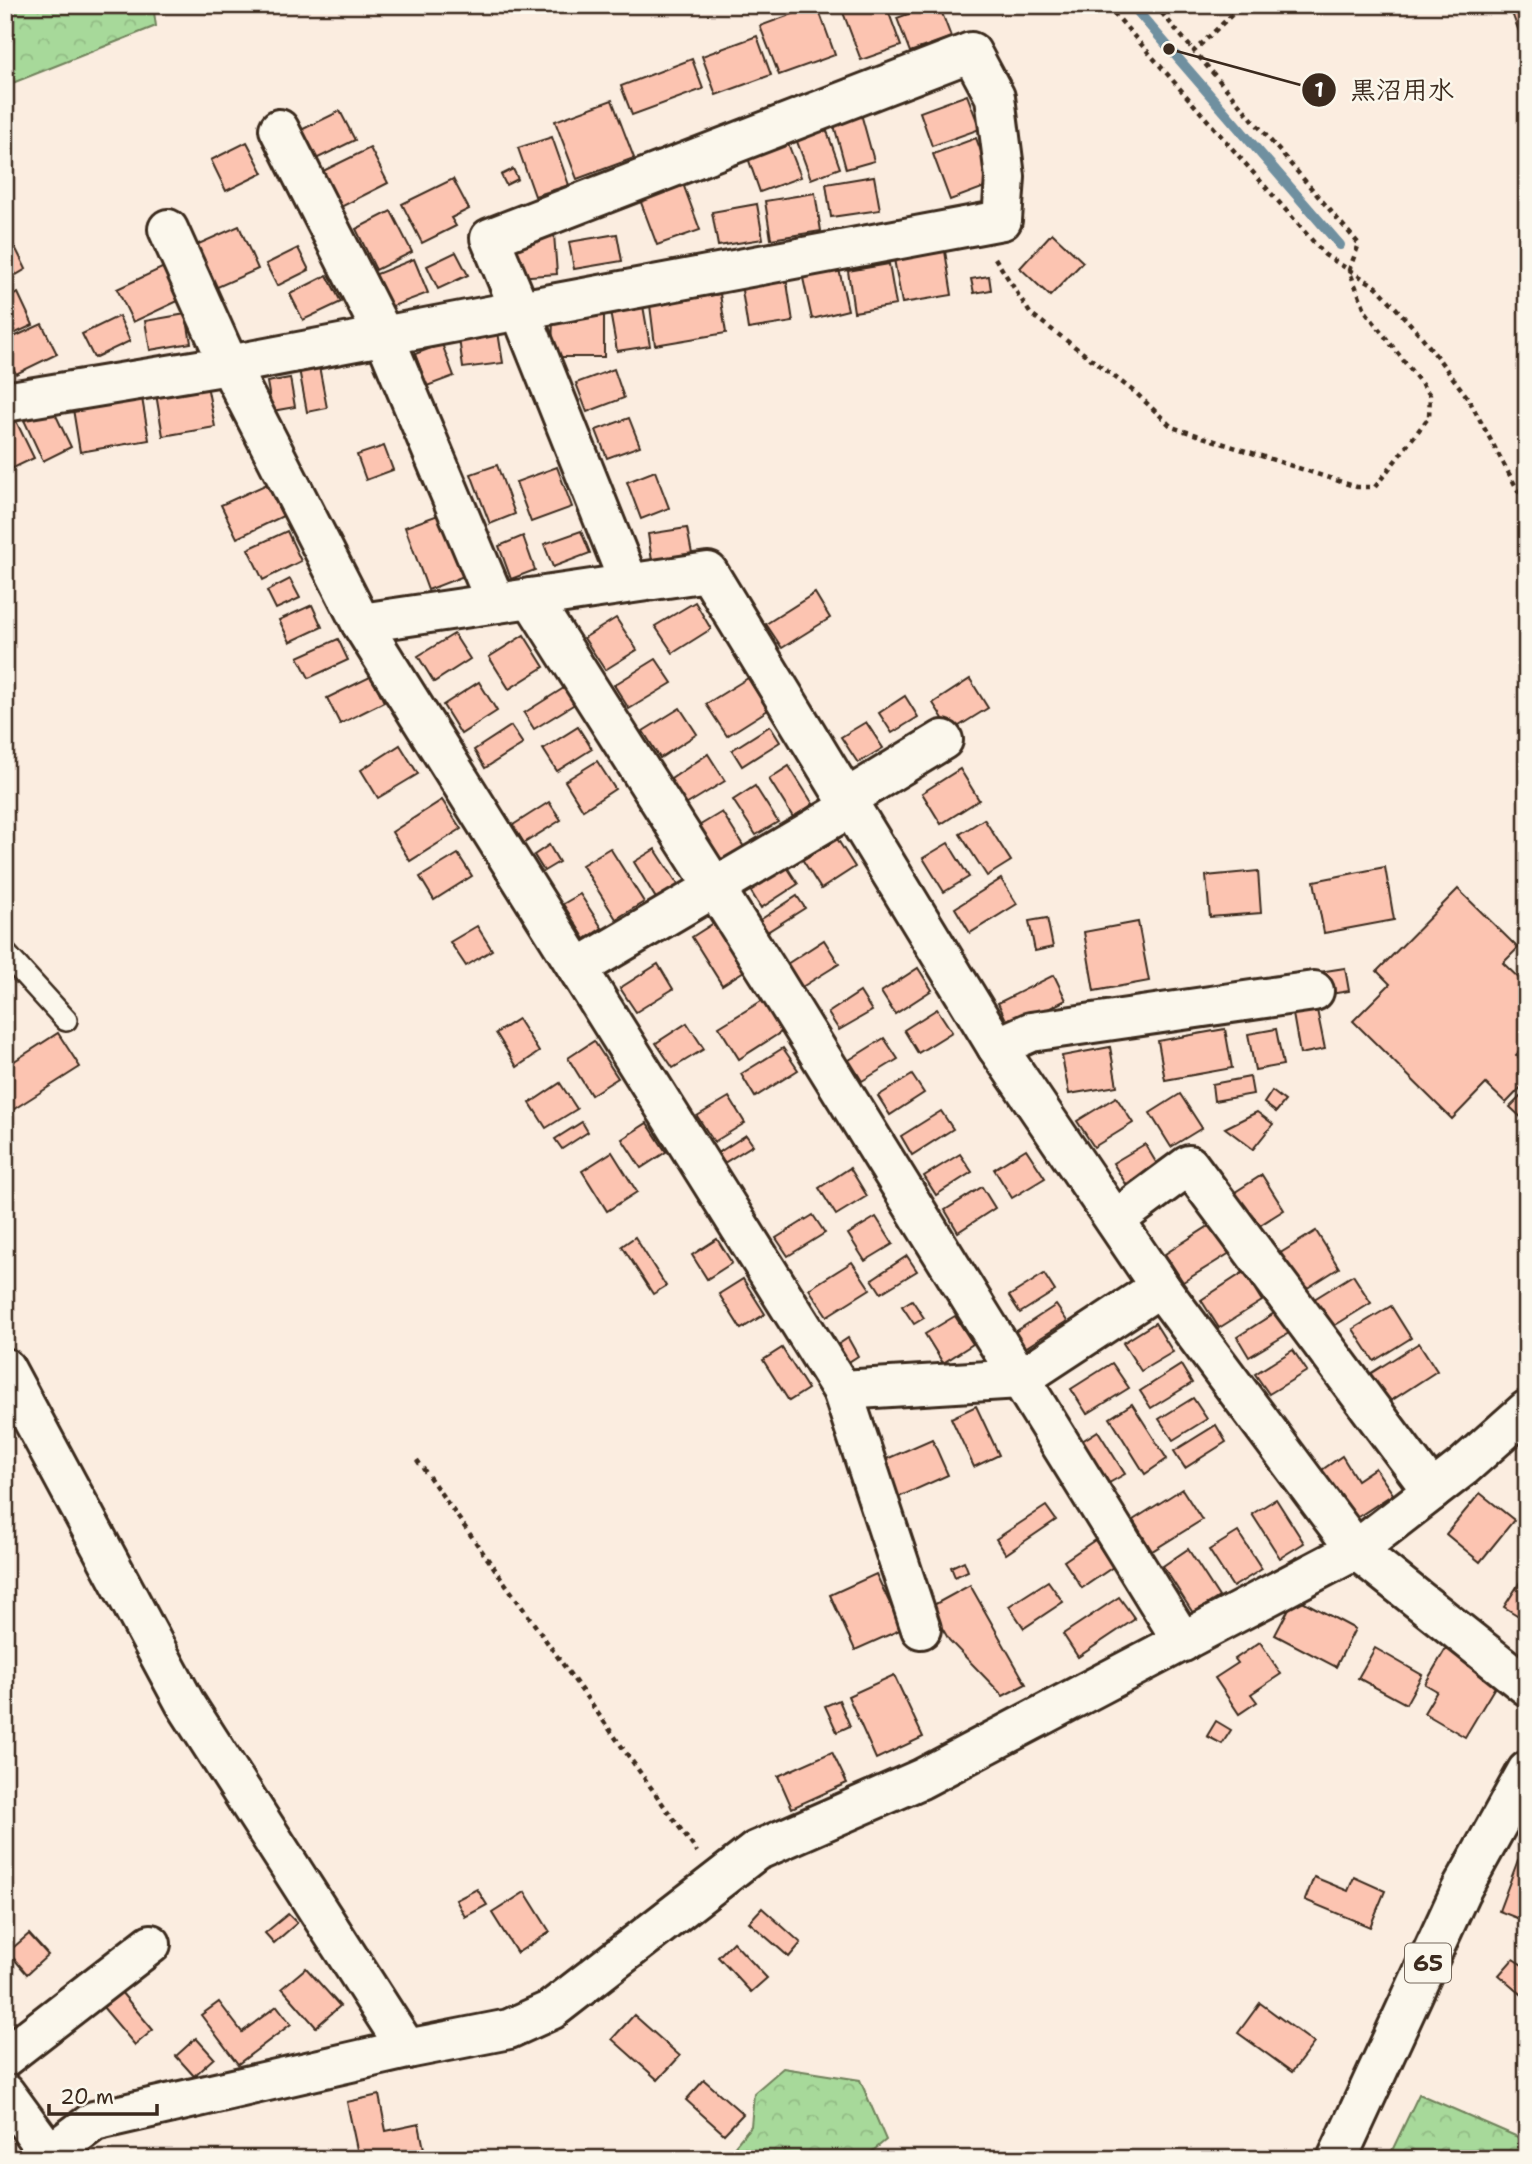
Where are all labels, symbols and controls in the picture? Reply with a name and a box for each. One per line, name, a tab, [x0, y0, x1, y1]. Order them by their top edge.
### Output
callout: 黒沼用水	[1301, 67, 1468, 114]
text: 黒沼用水	[1350, 72, 1454, 107]
text: 1	[1314, 76, 1324, 104]
road number: 65	[1405, 1944, 1451, 1982]
scale bar	[49, 2073, 158, 2117]
text: 20 m	[60, 2083, 114, 2111]

